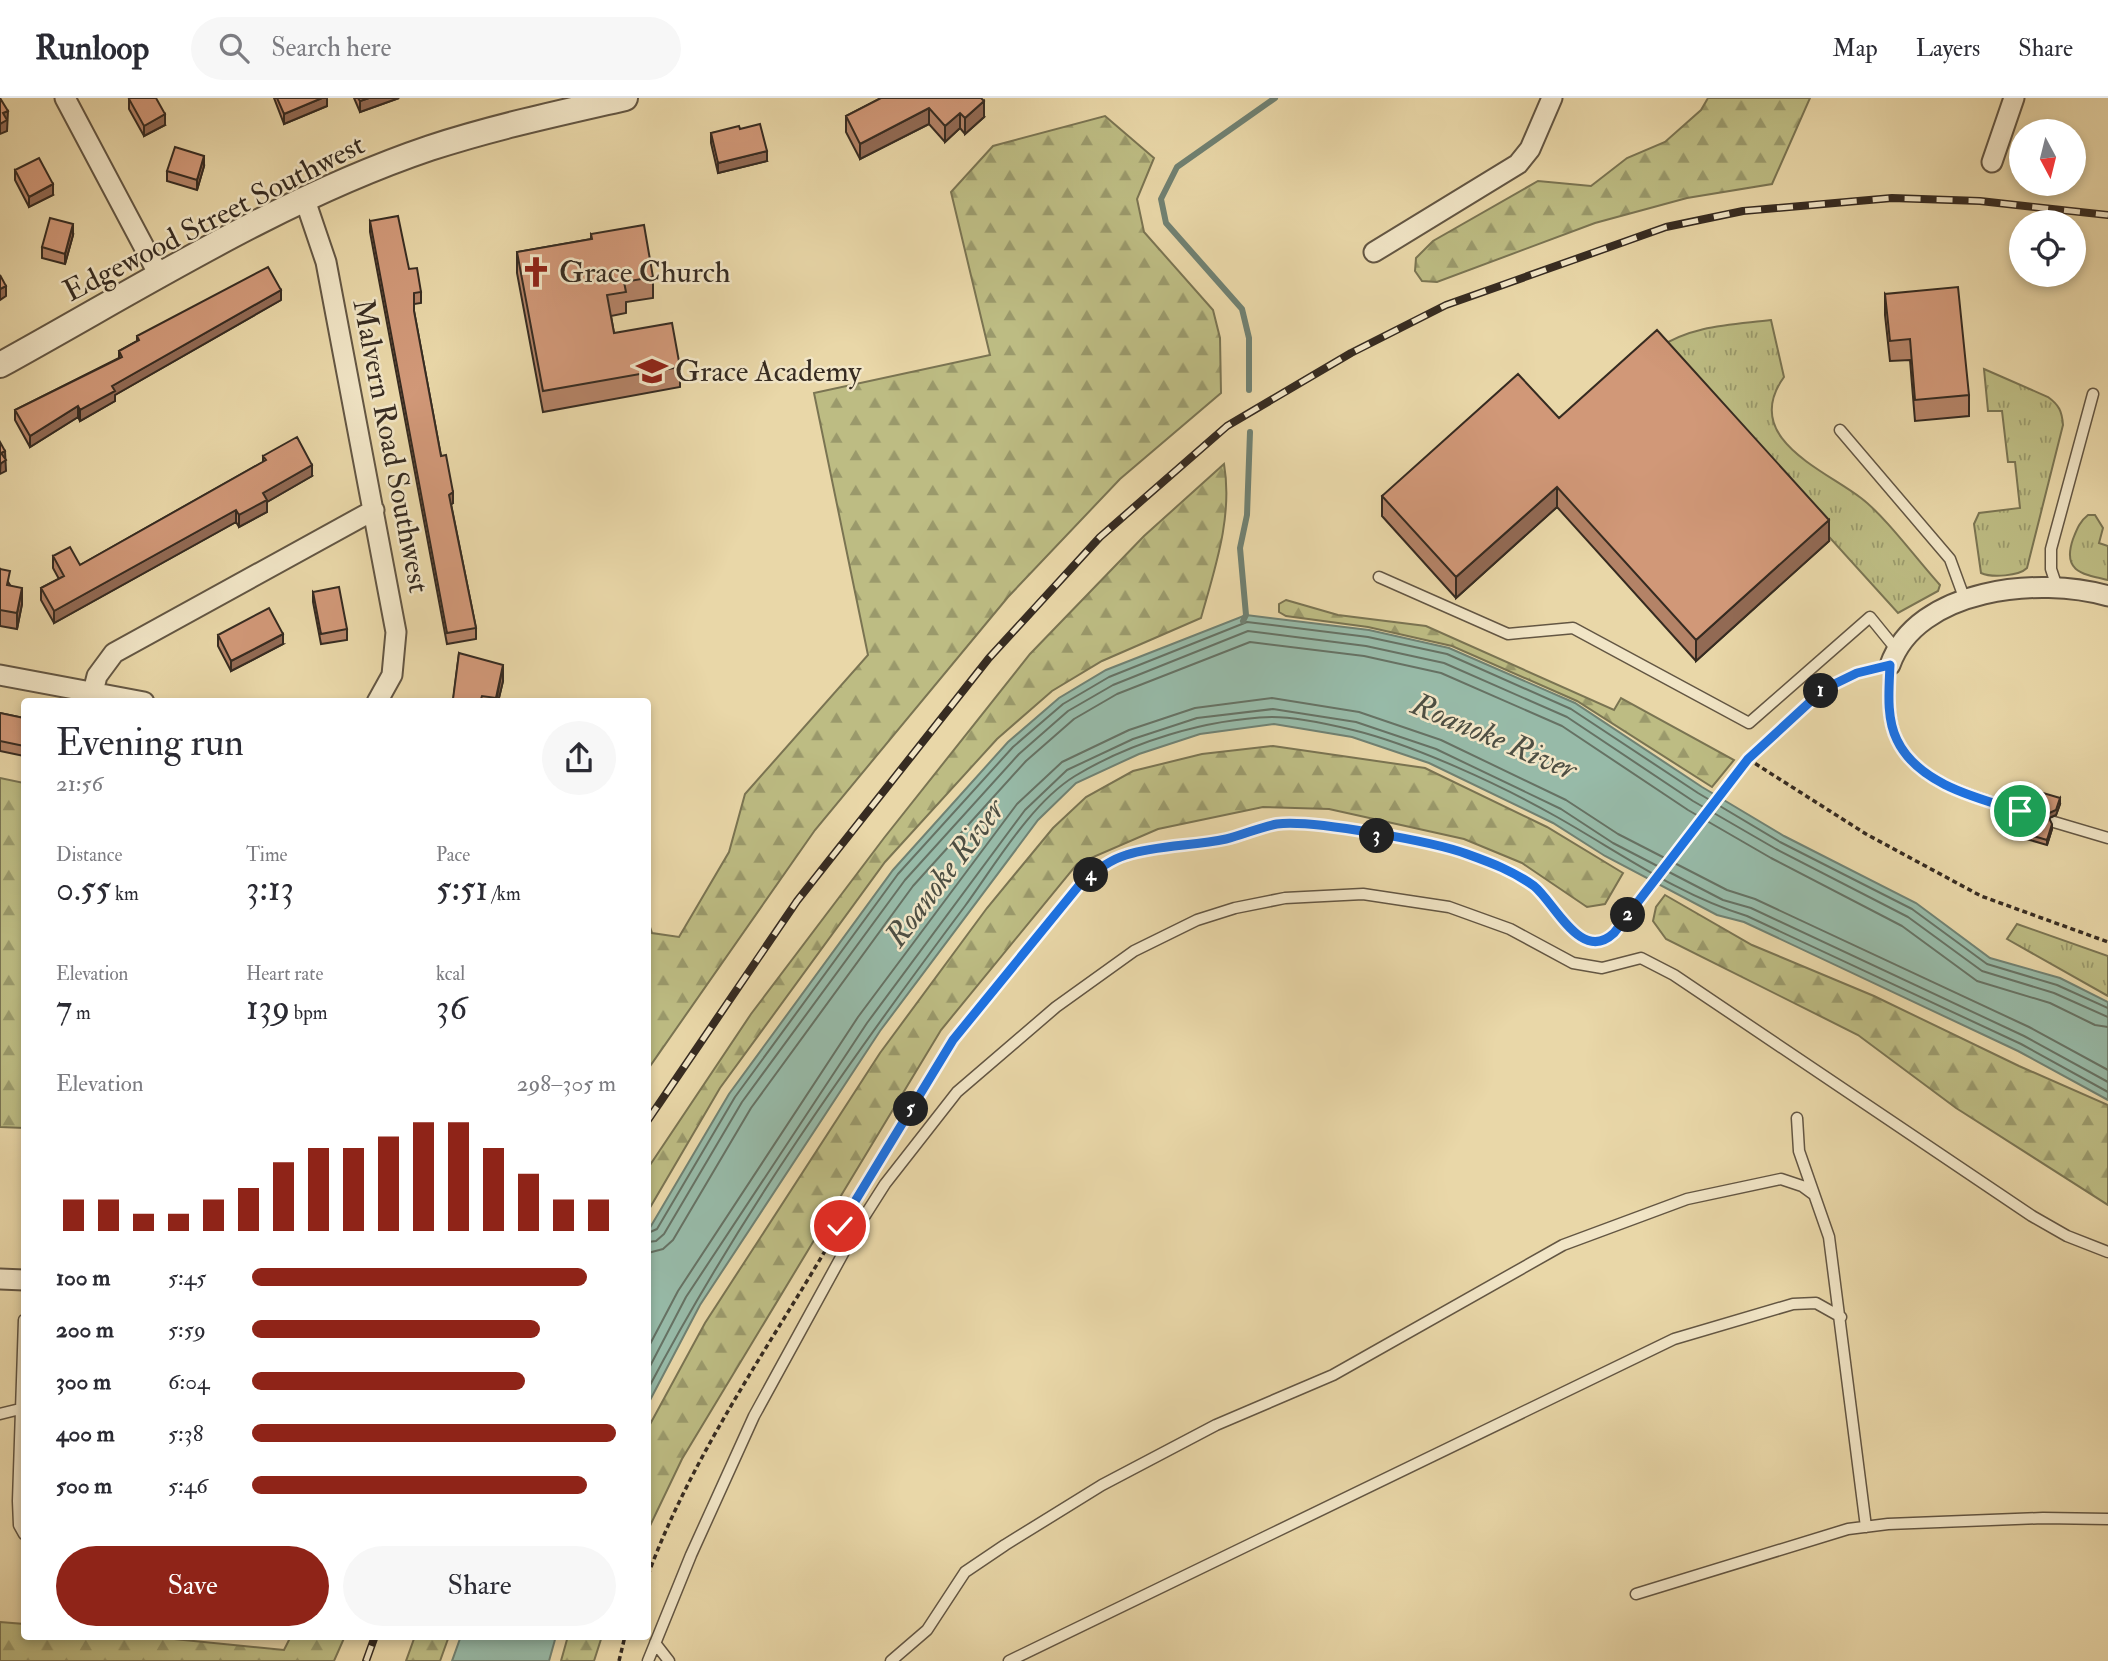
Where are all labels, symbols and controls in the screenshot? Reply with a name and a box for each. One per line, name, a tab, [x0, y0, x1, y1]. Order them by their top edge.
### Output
search box	[191, 17, 681, 80]
text: Runloop	[35, 28, 149, 69]
icon: search	[215, 29, 253, 67]
text: Search here	[271, 32, 391, 64]
text: Map	[1833, 33, 1878, 64]
text: Layers	[1916, 33, 1980, 64]
text: Share	[2018, 33, 2073, 64]
north arrow	[2009, 119, 2086, 196]
map controls	[2009, 119, 2086, 287]
street label: Edgewood Street Southwest	[57, 126, 371, 310]
button: locate	[2009, 210, 2086, 287]
place label: Grace Church	[559, 254, 731, 291]
church icon: Grace Church	[519, 255, 553, 289]
street label: Malvern Road Southwest	[344, 296, 438, 596]
place label: Grace Academy	[675, 353, 862, 390]
school or university icon: Grace Academy	[635, 354, 669, 388]
pin: 1	[1804, 674, 1839, 708]
text: 1	[1817, 678, 1824, 702]
water label: Roanoke River	[1404, 684, 1585, 791]
text: Evening run	[56, 719, 244, 767]
button: share	[542, 721, 616, 795]
text: 21:56	[56, 769, 103, 798]
pin	[1990, 781, 2050, 841]
water label: Roanoke River	[876, 789, 1015, 956]
icon: arrive	[2001, 792, 2039, 830]
pin: 3	[1360, 818, 1394, 854]
text: 3	[1373, 823, 1380, 847]
text: Distance	[56, 843, 122, 867]
text: Time	[246, 843, 288, 867]
text: Pace	[436, 843, 470, 867]
pin: 4	[1074, 858, 1108, 892]
text: 4	[1085, 862, 1096, 886]
text: 0.55	[56, 867, 111, 911]
text: 3:13	[246, 867, 294, 911]
text: 5:51	[436, 867, 488, 911]
text: km	[111, 882, 139, 906]
text: /km	[488, 882, 521, 906]
pin: 2	[1610, 898, 1646, 932]
text: 2	[1623, 902, 1632, 926]
text: Elevation	[56, 962, 128, 986]
text: Heart rate	[246, 962, 323, 986]
text: kcal	[436, 962, 465, 986]
text: 7	[56, 986, 72, 1030]
text: 139	[246, 986, 290, 1030]
text: 36	[436, 986, 467, 1030]
text: m	[72, 1001, 91, 1025]
text: bpm	[290, 1001, 328, 1025]
text: Elevation	[56, 1069, 144, 1098]
text: 298–305 m	[517, 1069, 616, 1098]
pin: 5	[894, 1091, 928, 1126]
text: 5	[906, 1096, 915, 1120]
pin	[810, 1196, 870, 1256]
icon: check	[821, 1207, 859, 1245]
text: 100 m	[56, 1263, 110, 1292]
text: 5:45	[168, 1263, 206, 1292]
text: 200 m	[56, 1315, 114, 1344]
text: 5:59	[168, 1315, 206, 1344]
text: 300 m	[56, 1367, 111, 1396]
text: 6:04	[168, 1367, 209, 1396]
text: 400 m	[56, 1419, 115, 1448]
text: 5:38	[168, 1419, 203, 1448]
text: 500 m	[56, 1471, 112, 1500]
text: 5:46	[168, 1471, 208, 1500]
button: Save	[56, 1546, 329, 1626]
button: Share	[343, 1546, 616, 1626]

